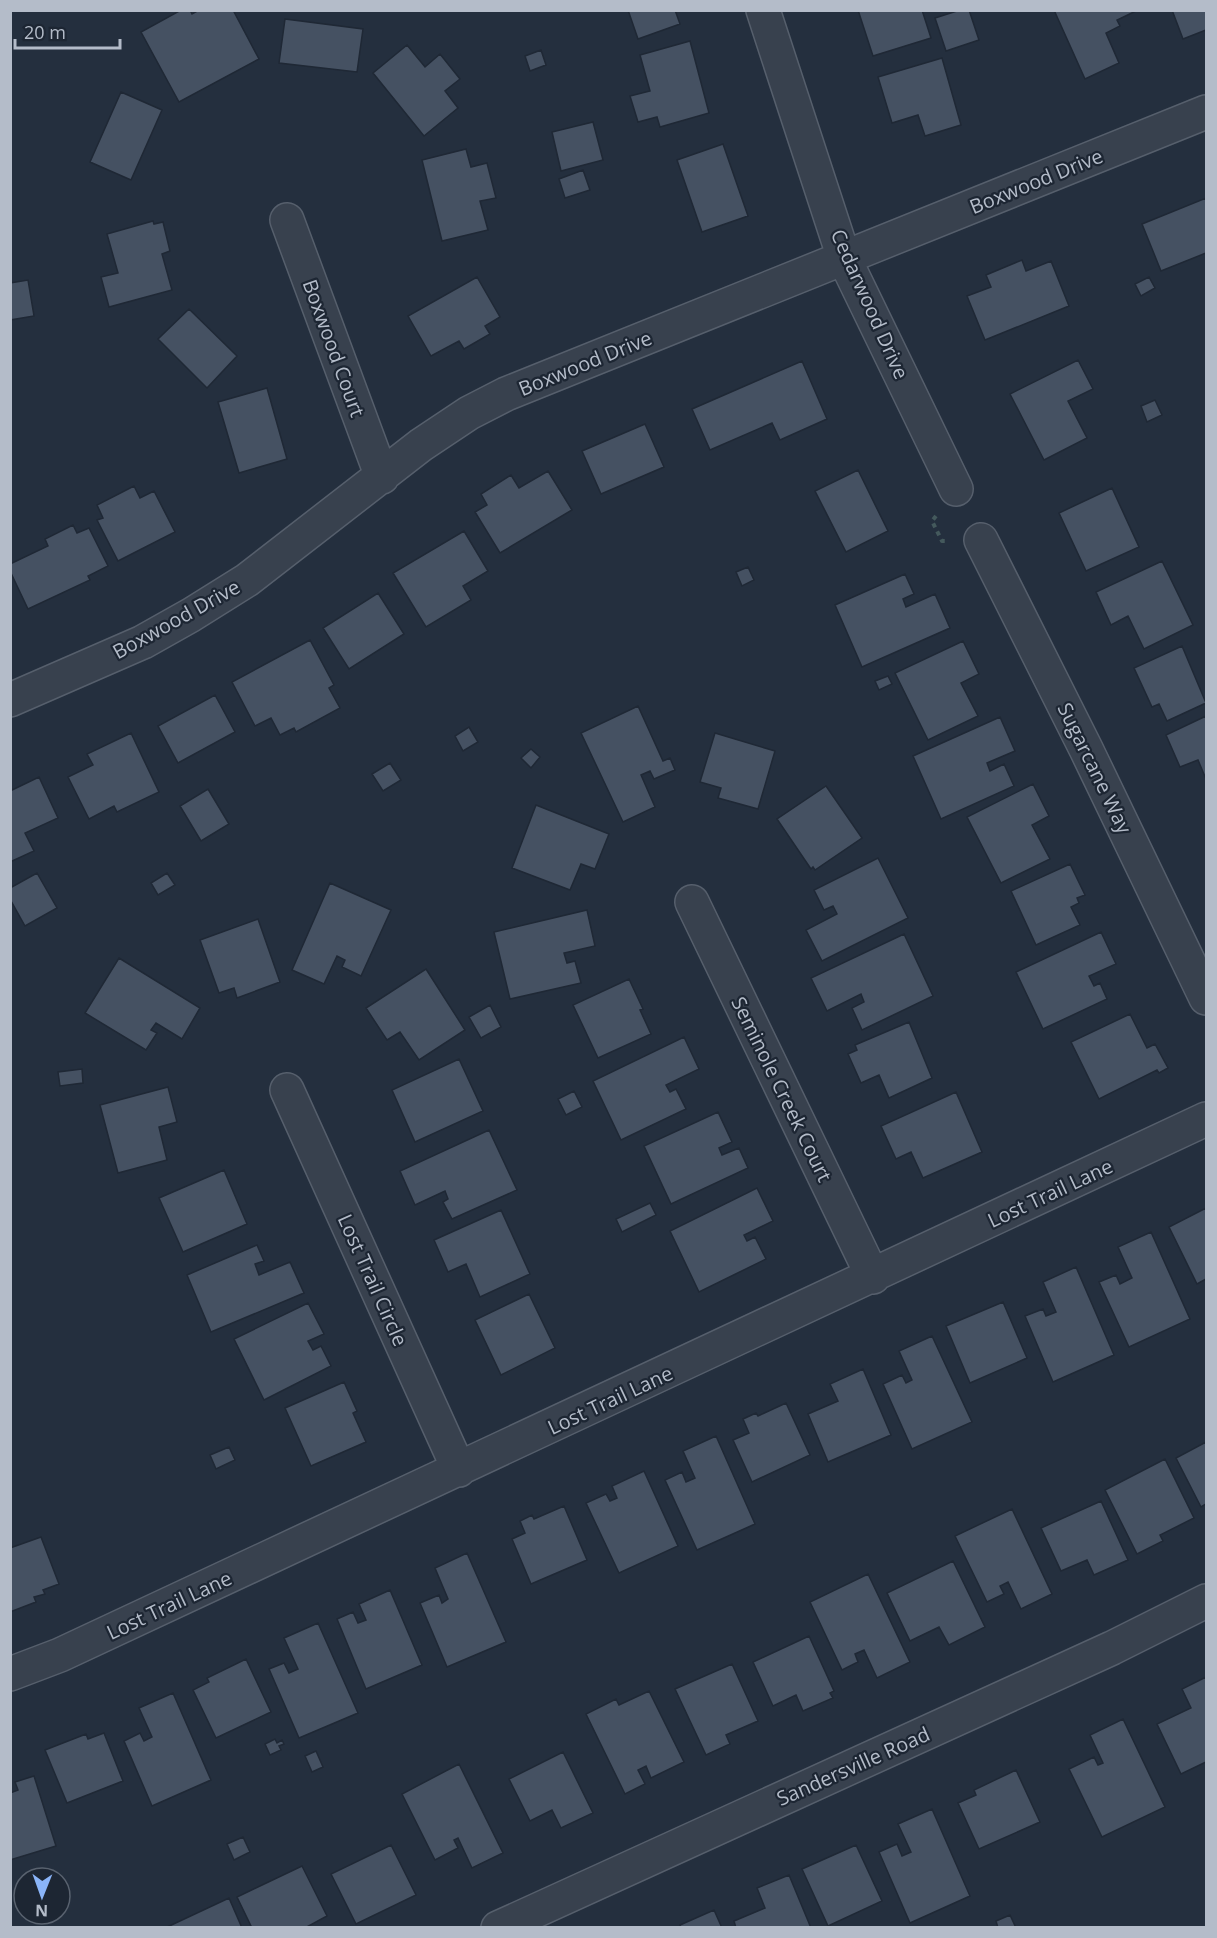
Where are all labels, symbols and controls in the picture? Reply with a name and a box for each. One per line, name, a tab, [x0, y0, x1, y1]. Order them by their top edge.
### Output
scale bar	[15, 12, 120, 50]
text: 20 m	[24, 20, 66, 44]
street label: Boxwood Drive	[965, 142, 1107, 220]
street label: Cedarwood Drive	[825, 225, 915, 383]
street label: Boxwood Court	[297, 275, 371, 421]
street label: Boxwood Drive	[514, 324, 656, 402]
street label: Boxwood Drive	[108, 573, 244, 665]
street label: Sugarcane Way	[1052, 698, 1139, 839]
street label: Seminole Creek Court	[725, 992, 839, 1186]
street label: Lost Trail Lane	[983, 1152, 1117, 1234]
street label: Lost Trail Circle	[332, 1210, 414, 1350]
street label: Lost Trail Lane	[543, 1359, 677, 1441]
street label: Lost Trail Lane	[102, 1564, 236, 1646]
street label: Sandersville Road	[772, 1720, 934, 1812]
north arrow	[12, 1866, 72, 1926]
text: N	[35, 1900, 48, 1922]

